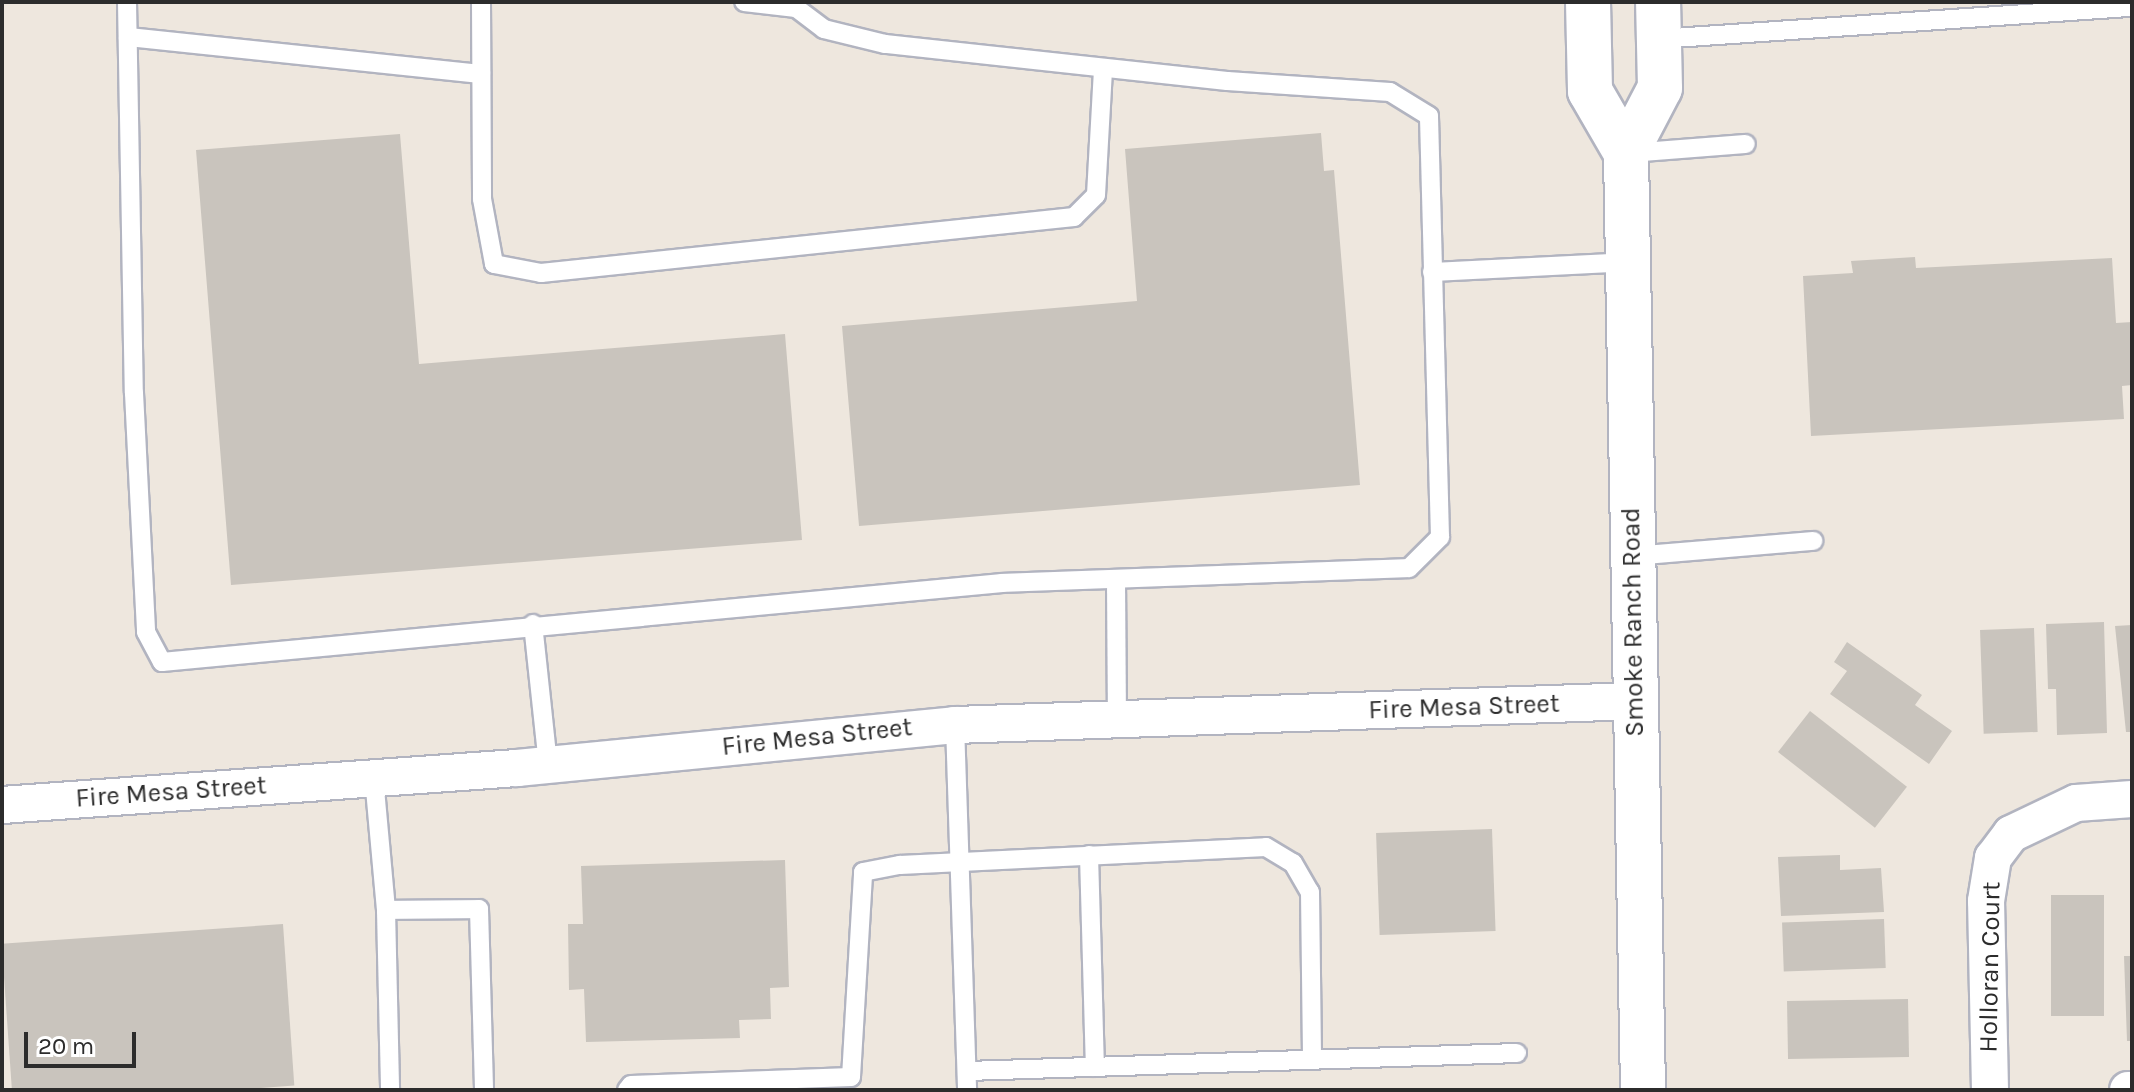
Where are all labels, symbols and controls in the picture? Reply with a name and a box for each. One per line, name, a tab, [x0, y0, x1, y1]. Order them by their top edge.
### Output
street label: Smoke Ranch Road	[1615, 507, 1651, 737]
street label: Fire Mesa Street	[1368, 688, 1560, 726]
street label: Fire Mesa Street	[720, 711, 914, 763]
street label: Fire Mesa Street	[75, 770, 267, 814]
street label: Holloran Court	[1973, 881, 2007, 1053]
scale bar	[28, 1016, 140, 1066]
text: 20 m	[38, 1032, 94, 1060]

